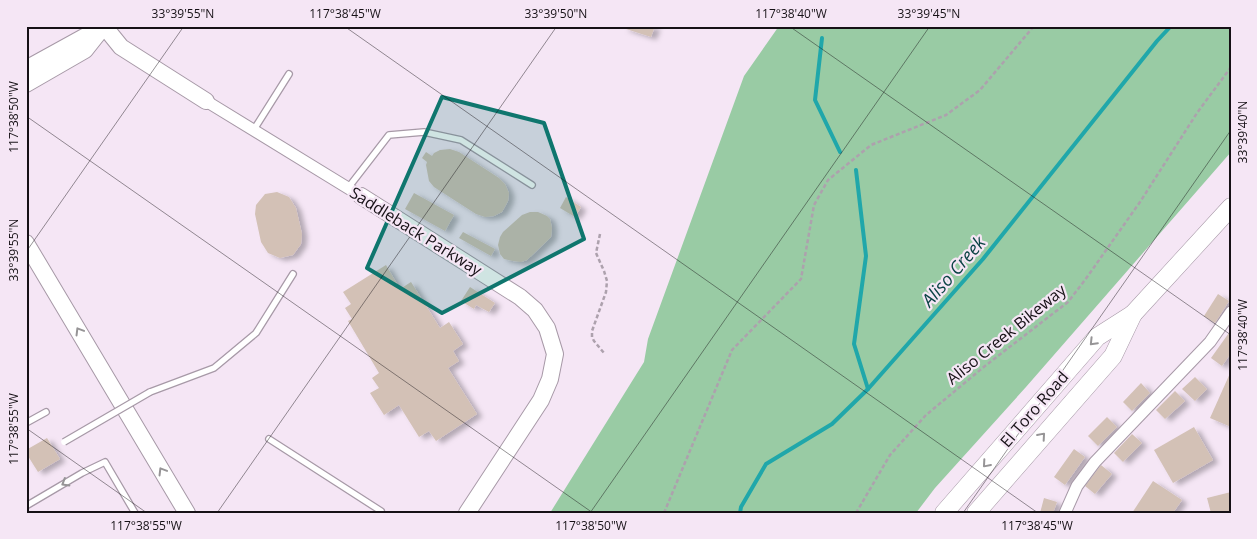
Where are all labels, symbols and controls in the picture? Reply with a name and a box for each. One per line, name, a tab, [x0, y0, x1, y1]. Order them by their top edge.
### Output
text: 33°39'55"N	[152, 5, 214, 22]
text: 117°38'45"W	[309, 5, 381, 22]
text: 33°39'50"N	[525, 5, 587, 22]
text: 117°38'40"W	[755, 5, 827, 22]
text: 33°39'45"N	[898, 5, 960, 22]
text: 117°38'50"W	[5, 81, 22, 153]
text: 33°39'40"N	[1234, 101, 1251, 163]
street label: Saddleback Parkway	[346, 181, 487, 281]
text: 33°39'55"N	[5, 219, 22, 281]
water label: Aliso Creek	[914, 230, 991, 313]
street label: Aliso Creek Bikeway	[942, 278, 1071, 389]
text: 117°38'40"W	[1234, 299, 1251, 371]
one-way arrow	[76, 328, 86, 337]
one-way arrow	[1090, 336, 1099, 345]
street label: El Toro Road	[995, 366, 1073, 452]
text: 117°38'55"W	[5, 393, 22, 465]
one-way arrow	[1036, 433, 1045, 442]
one-way arrow	[983, 458, 992, 467]
one-way arrow	[159, 467, 169, 476]
one-way arrow	[62, 476, 71, 486]
text: 117°38'55"W	[110, 517, 182, 534]
text: 117°38'50"W	[555, 517, 627, 534]
text: 117°38'45"W	[1001, 517, 1073, 534]

